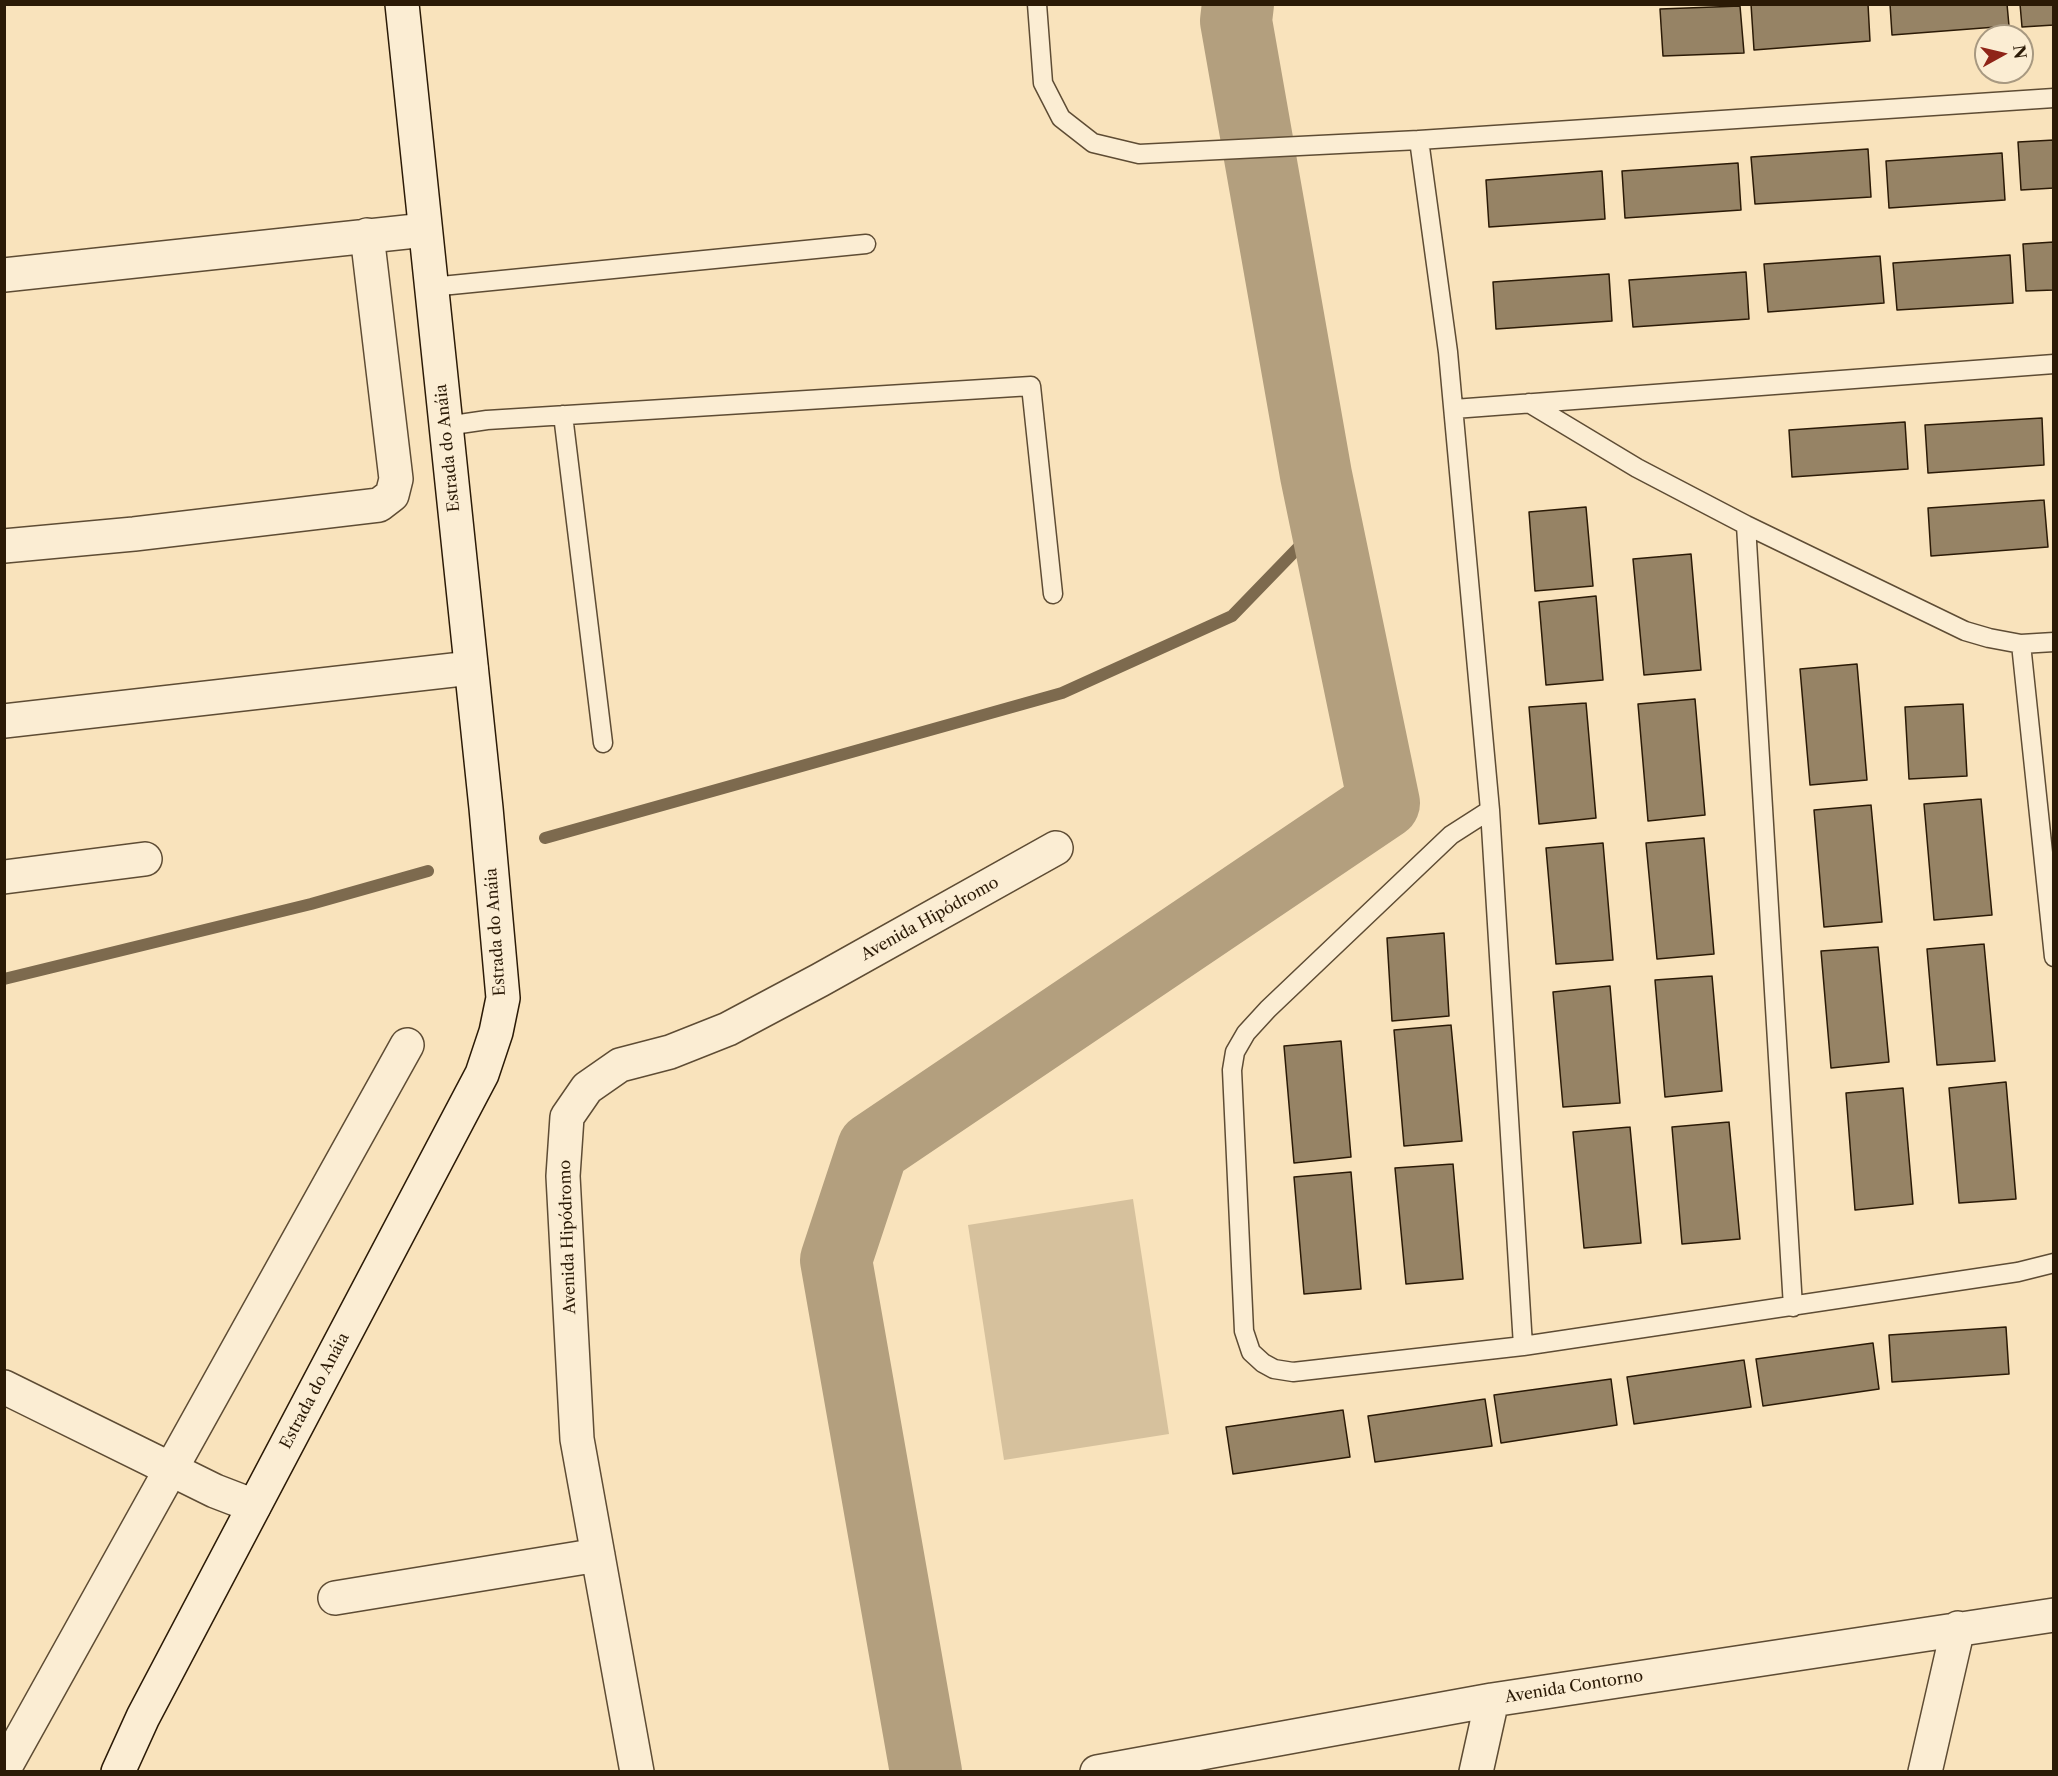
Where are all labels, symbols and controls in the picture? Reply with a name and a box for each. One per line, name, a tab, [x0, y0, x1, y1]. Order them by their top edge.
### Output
north arrow	[1974, 24, 2034, 84]
text: N	[2009, 43, 2031, 60]
street label: Estrada do Anáia	[432, 383, 464, 513]
street label: Estrada do Anáia	[482, 867, 510, 997]
street label: Avenida Hipódromo	[858, 873, 1002, 965]
street label: Avenida Hipódromo	[556, 1160, 580, 1314]
street label: Estrada do Anáia	[276, 1330, 354, 1452]
street label: Avenida Contorno	[1504, 1667, 1644, 1707]

